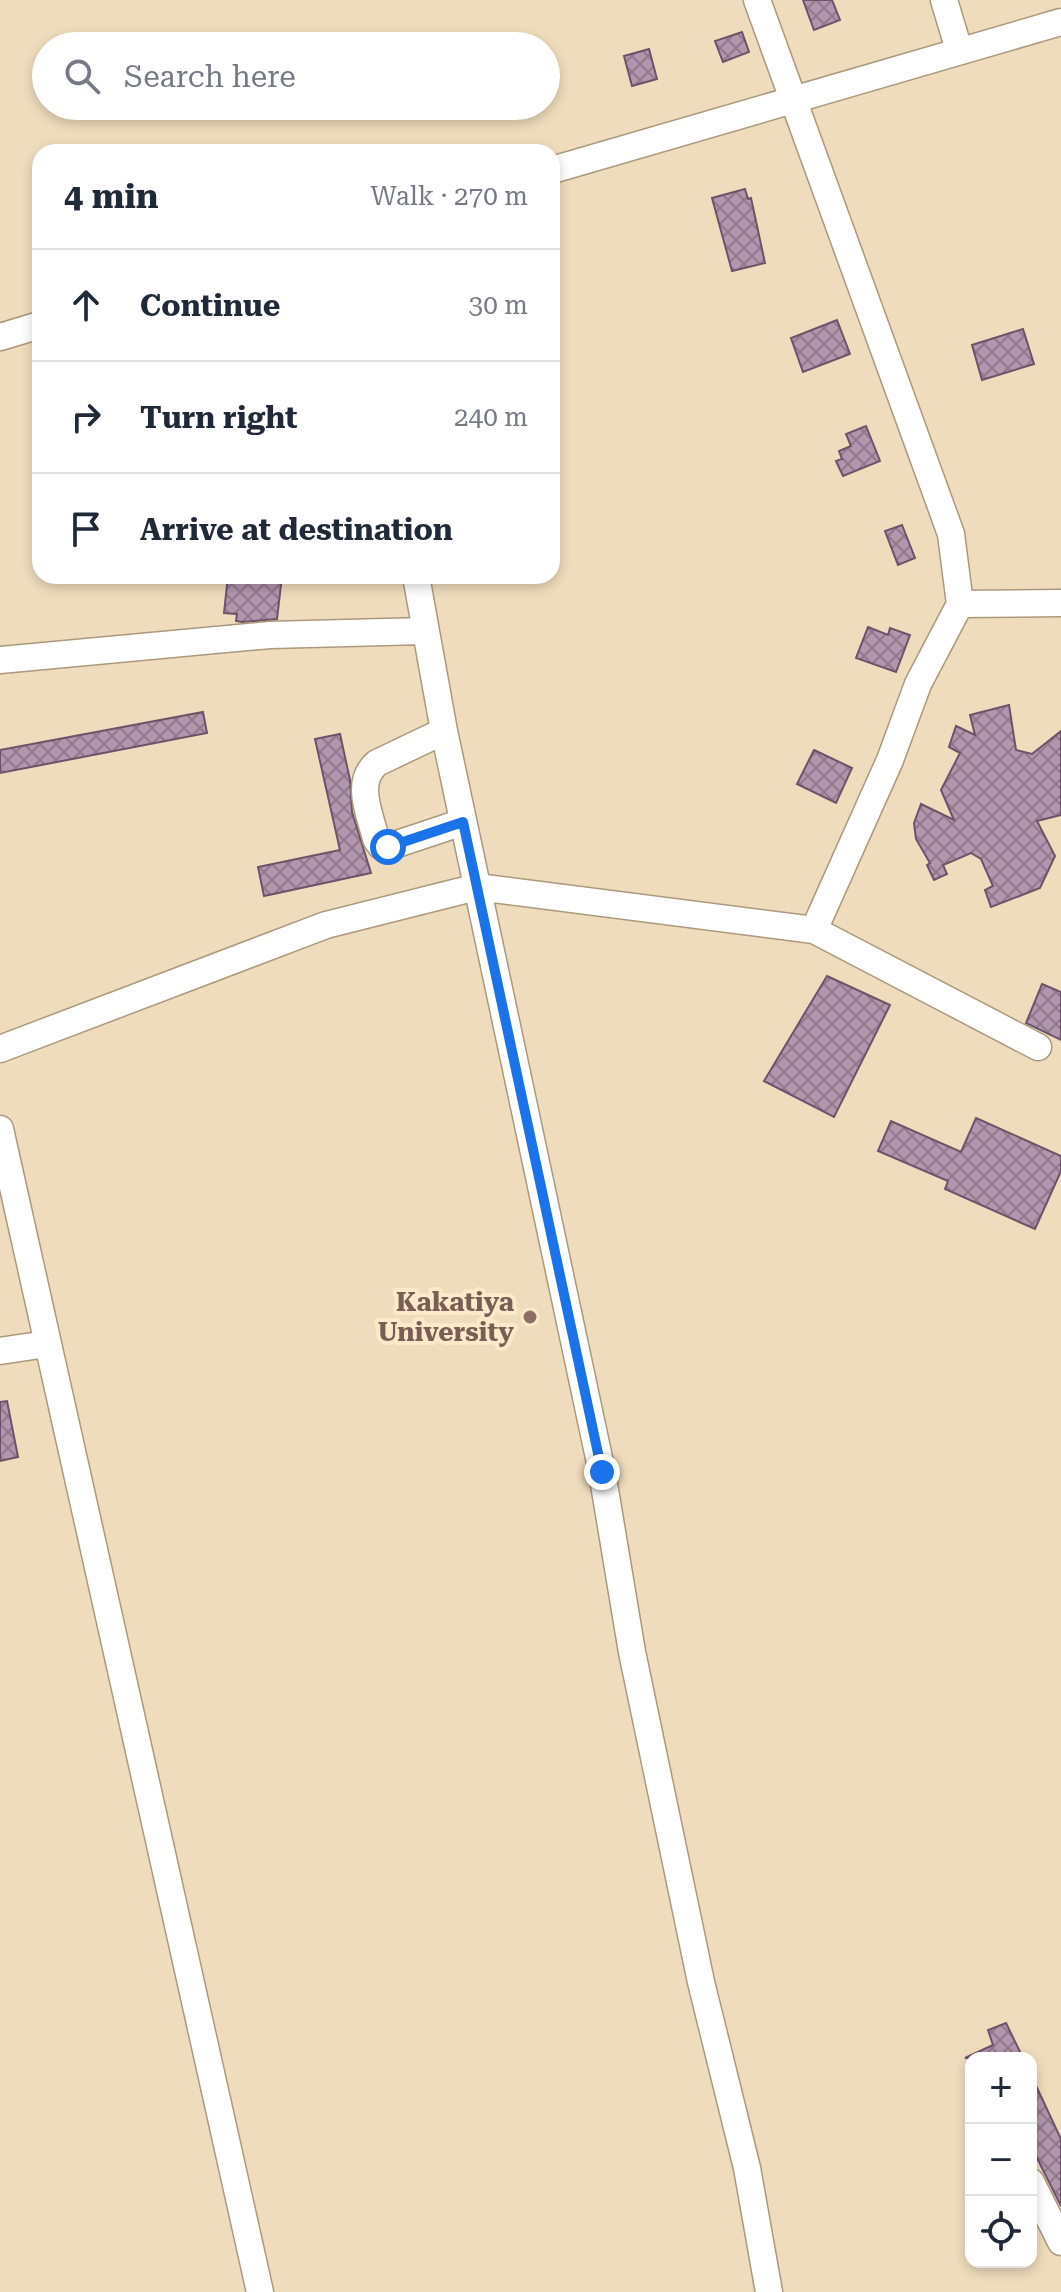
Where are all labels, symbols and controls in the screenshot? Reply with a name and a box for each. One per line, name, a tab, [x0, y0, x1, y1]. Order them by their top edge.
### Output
search box	[32, 32, 560, 120]
icon: search	[60, 54, 104, 98]
text: Search here	[124, 59, 296, 94]
text: 4 min	[64, 176, 159, 216]
text: Walk · 270 m	[370, 181, 528, 211]
icon: ahead	[64, 283, 108, 327]
text: Continue	[140, 288, 280, 323]
text: 30 m	[469, 290, 528, 320]
icon: right	[64, 395, 108, 439]
text: Turn right	[140, 400, 297, 435]
text: 240 m	[454, 402, 528, 432]
icon: arrive	[64, 507, 108, 551]
text: Arrive at destination	[140, 512, 453, 547]
route start	[370, 829, 406, 865]
place label: Kakatiya University	[378, 1287, 514, 1347]
marker: Kakatiya University	[521, 1308, 539, 1326]
route end	[584, 1454, 620, 1490]
map controls	[965, 2052, 1037, 2268]
button: +	[965, 2052, 1037, 2124]
button: −	[965, 2124, 1037, 2196]
button: locate	[965, 2196, 1037, 2268]

